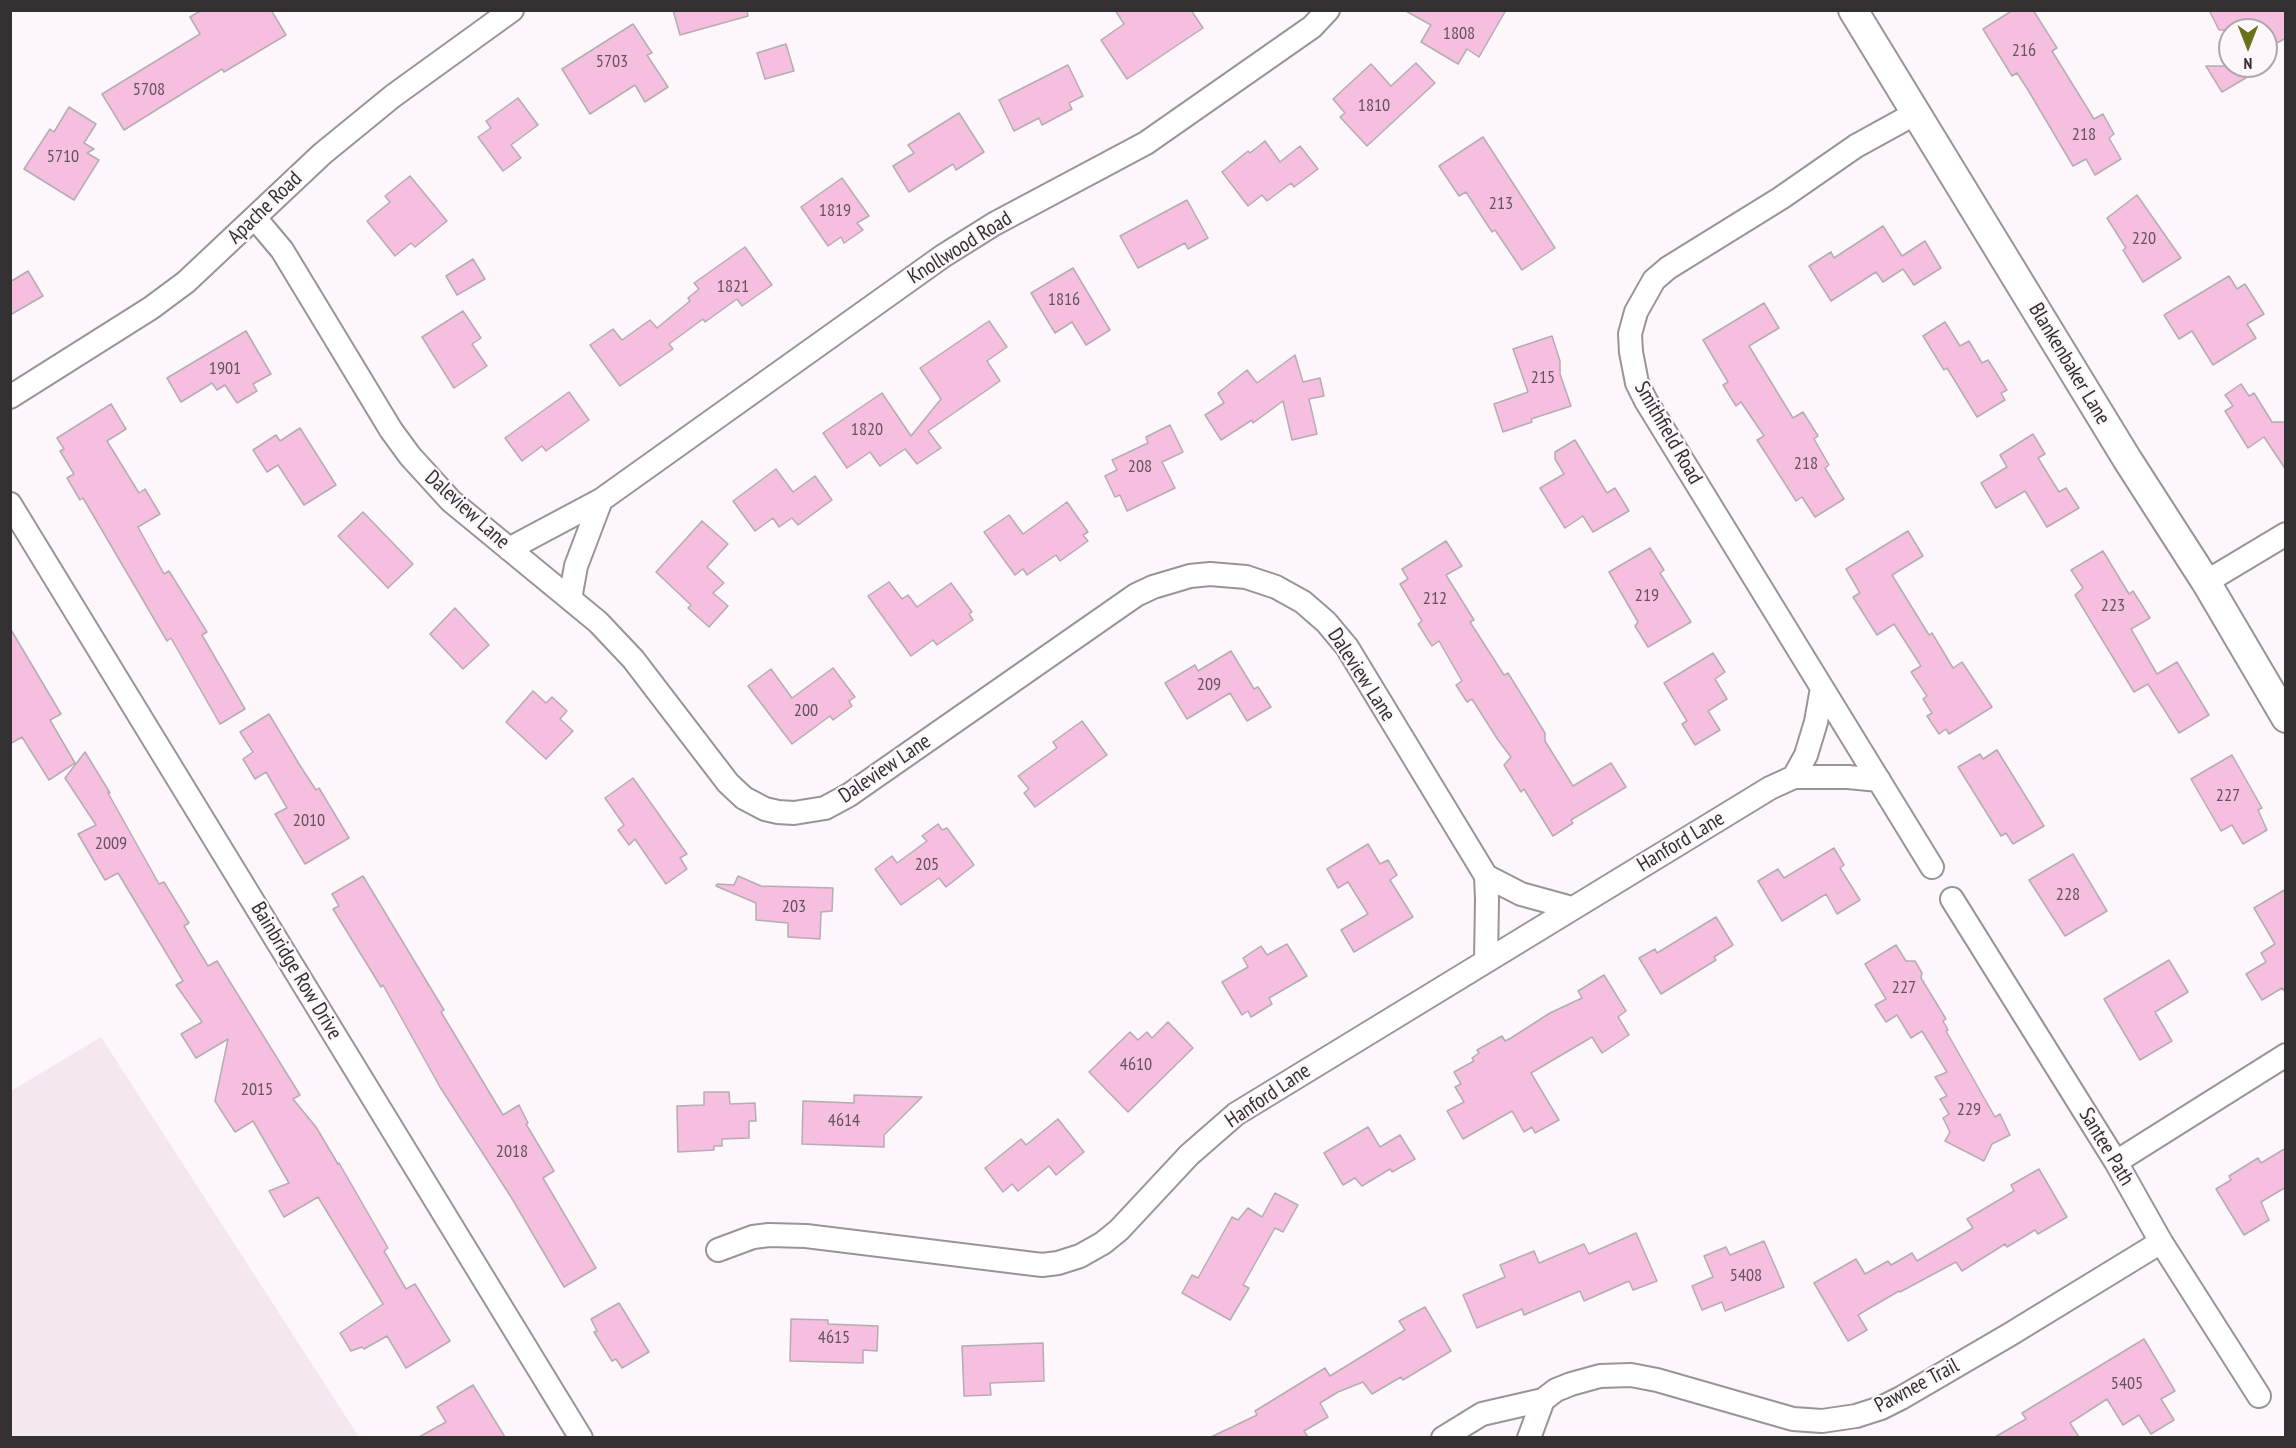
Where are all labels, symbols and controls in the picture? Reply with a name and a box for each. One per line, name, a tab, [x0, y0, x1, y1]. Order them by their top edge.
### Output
north arrow	[2218, 18, 2278, 78]
house number: 1808	[1443, 23, 1475, 45]
house number: 216	[2012, 40, 2036, 62]
house number: 5703	[596, 51, 628, 73]
text: N	[2244, 54, 2252, 74]
house number: 5708	[133, 79, 165, 101]
house number: 1810	[1358, 95, 1390, 117]
house number: 218	[2072, 124, 2096, 146]
house number: 5710	[47, 146, 79, 168]
street label: Apache Road	[223, 167, 307, 249]
house number: 213	[1489, 193, 1513, 215]
house number: 1819	[819, 200, 851, 222]
street label: Knollwood Road	[903, 206, 1017, 290]
house number: 220	[2132, 228, 2156, 250]
house number: 1821	[717, 276, 749, 298]
house number: 1816	[1048, 289, 1080, 311]
street label: Blankenbaker Lane	[2023, 299, 2115, 429]
house number: 1901	[209, 358, 241, 380]
house number: 215	[1531, 367, 1555, 389]
street label: Smithfield Road	[1629, 377, 1707, 489]
house number: 1820	[851, 419, 883, 441]
house number: 218	[1794, 453, 1818, 475]
house number: 208	[1128, 456, 1152, 478]
street label: Daleview Lane	[419, 465, 515, 555]
house number: 219	[1635, 585, 1659, 607]
house number: 212	[1423, 588, 1447, 610]
house number: 223	[2101, 595, 2125, 617]
street label: Daleview Lane	[1322, 624, 1400, 726]
house number: 209	[1197, 674, 1221, 696]
house number: 200	[794, 700, 818, 722]
street label: Daleview Lane	[834, 729, 936, 809]
house number: 227	[2216, 785, 2240, 807]
street label: Hanford Lane	[1633, 806, 1729, 878]
house number: 2010	[293, 810, 325, 832]
house number: 2009	[95, 833, 127, 855]
house number: 205	[915, 854, 939, 876]
house number: 228	[2056, 884, 2080, 906]
house number: 203	[782, 896, 806, 918]
street label: Bainbridge Row Drive	[245, 898, 347, 1044]
house number: 227	[1892, 977, 1916, 999]
house number: 4610	[1120, 1054, 1152, 1076]
street label: Hanford Lane	[1221, 1058, 1315, 1134]
house number: 2015	[241, 1079, 273, 1101]
house number: 229	[1957, 1099, 1981, 1121]
street label: Santee Path	[2073, 1104, 2139, 1190]
house number: 4614	[828, 1110, 860, 1132]
house number: 2018	[496, 1141, 528, 1163]
house number: 5408	[1730, 1265, 1762, 1287]
house number: 4615	[818, 1327, 850, 1349]
street label: Pawnee Trail	[1871, 1353, 1963, 1419]
house number: 5405	[2111, 1373, 2143, 1395]

